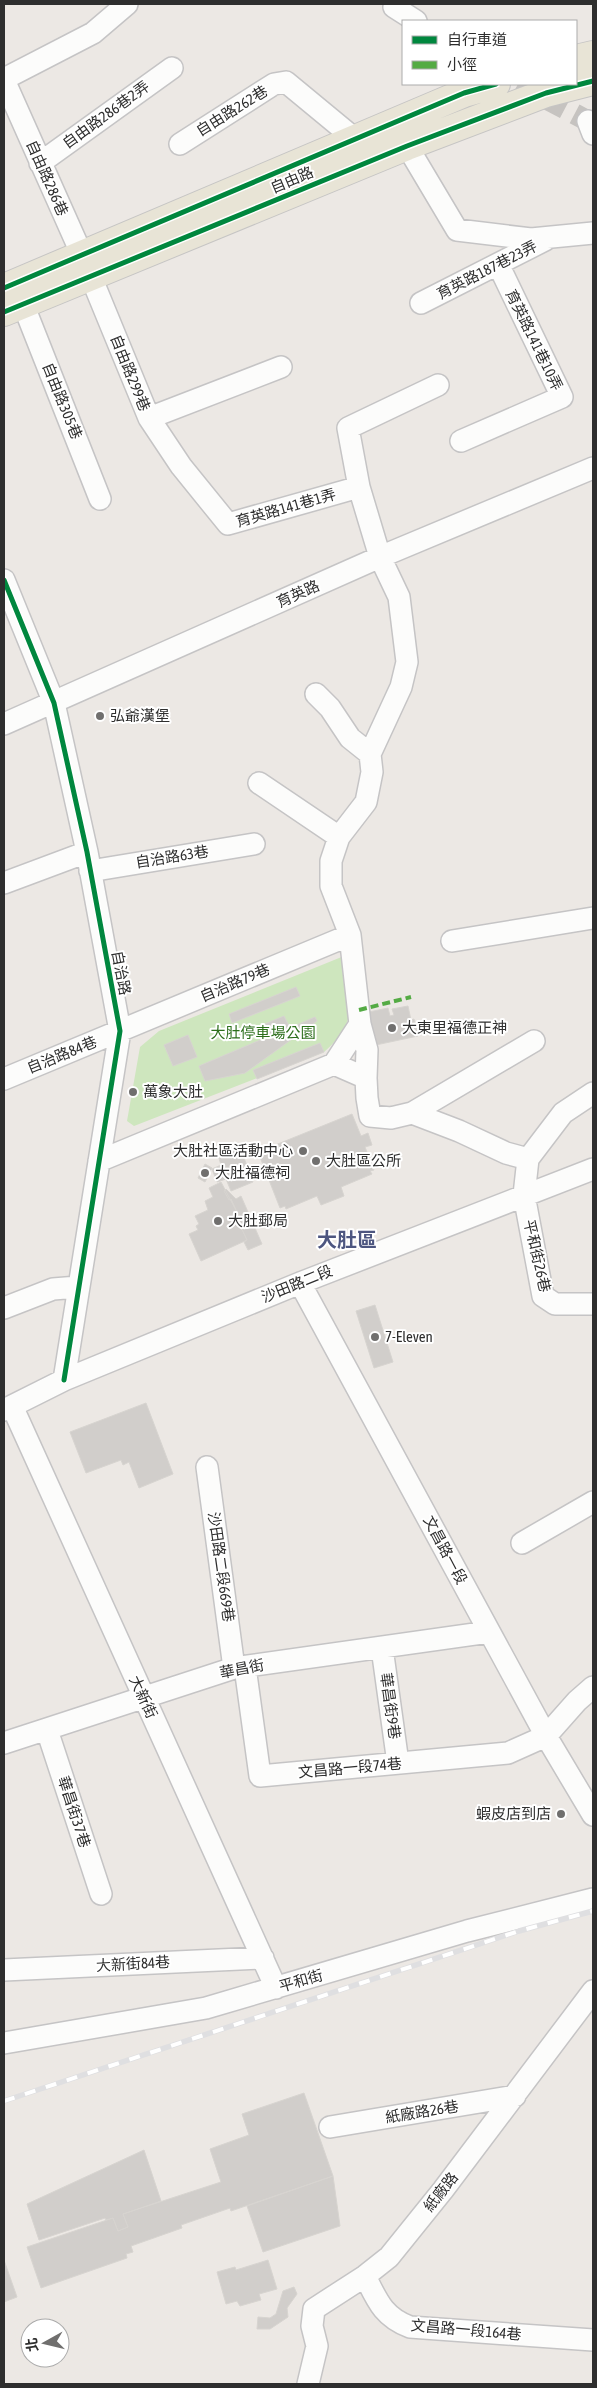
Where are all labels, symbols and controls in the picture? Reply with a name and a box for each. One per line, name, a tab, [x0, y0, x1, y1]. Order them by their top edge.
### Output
legend	[402, 20, 577, 85]
text: 自行車道	[447, 31, 507, 48]
text: 小徑	[447, 56, 477, 73]
street label: 自由路286巷2弄	[59, 77, 152, 152]
street label: 自由路262巷	[193, 82, 271, 139]
street label: 自由路286巷	[23, 137, 72, 218]
street label: 自由路	[268, 163, 316, 196]
street label: 育英路187巷23弄	[434, 237, 540, 302]
street label: 育英路141巷10弄	[503, 287, 566, 393]
street label: 自由路299巷	[107, 332, 154, 414]
street label: 自由路305巷	[39, 360, 86, 442]
street label: 育英路141巷1弄	[234, 485, 338, 530]
street label: 育英路	[274, 577, 322, 610]
place label: 弘爺漢堡	[110, 707, 170, 724]
marker: 弘爺漢堡	[94, 710, 106, 722]
street label: 自治路63巷	[134, 842, 210, 871]
street label: 自治路	[109, 949, 134, 997]
street label: 自治路79巷	[197, 960, 272, 1005]
place label: 大東里福德正神	[402, 1019, 507, 1036]
marker: 大東里福德正神	[386, 1022, 398, 1034]
park label: 大肚停車場公園	[210, 1024, 316, 1041]
street label: 自治路84巷	[24, 1033, 99, 1076]
place label: 萬象大肚	[143, 1083, 203, 1100]
marker: 萬象大肚	[127, 1086, 139, 1098]
place label: 大肚社區活動中心	[173, 1142, 293, 1159]
marker: 大肚社區活動中心	[297, 1145, 309, 1157]
place label: 大肚區公所	[326, 1152, 401, 1169]
marker: 大肚區公所	[310, 1155, 322, 1167]
place label: 大肚福德祠	[215, 1164, 290, 1181]
marker: 大肚福德祠	[199, 1167, 211, 1179]
place label: 大肚郵局	[228, 1212, 288, 1229]
marker: 大肚郵局	[212, 1215, 224, 1227]
street label: 平和街26巷	[521, 1218, 554, 1294]
district label: 大肚區	[317, 1228, 377, 1251]
street label: 沙田路二段	[259, 1262, 335, 1305]
place label: 7-Eleven	[385, 1328, 433, 1345]
marker: 7-Eleven	[369, 1331, 381, 1343]
street label: 沙田路二段669巷	[205, 1511, 238, 1623]
street label: 文昌路一段	[420, 1513, 471, 1587]
street label: 華昌街	[218, 1656, 266, 1681]
street label: 華昌街9巷	[377, 1672, 404, 1740]
street label: 大新街	[126, 1673, 161, 1721]
street label: 文昌路一段74巷	[297, 1754, 403, 1781]
street label: 華昌街37巷	[55, 1774, 94, 1850]
place label: 蝦皮店到店	[476, 1805, 551, 1822]
marker: 蝦皮店到店	[555, 1808, 567, 1820]
street label: 大新街84巷	[96, 1953, 170, 1974]
street label: 平和街	[277, 1966, 325, 1995]
street label: 紙廠路26巷	[384, 2097, 460, 2126]
street label: 紙廠路	[420, 2169, 461, 2215]
street label: 文昌路一段164巷	[410, 2316, 522, 2343]
north arrow	[20, 2318, 70, 2368]
text: 北	[23, 2337, 41, 2353]

